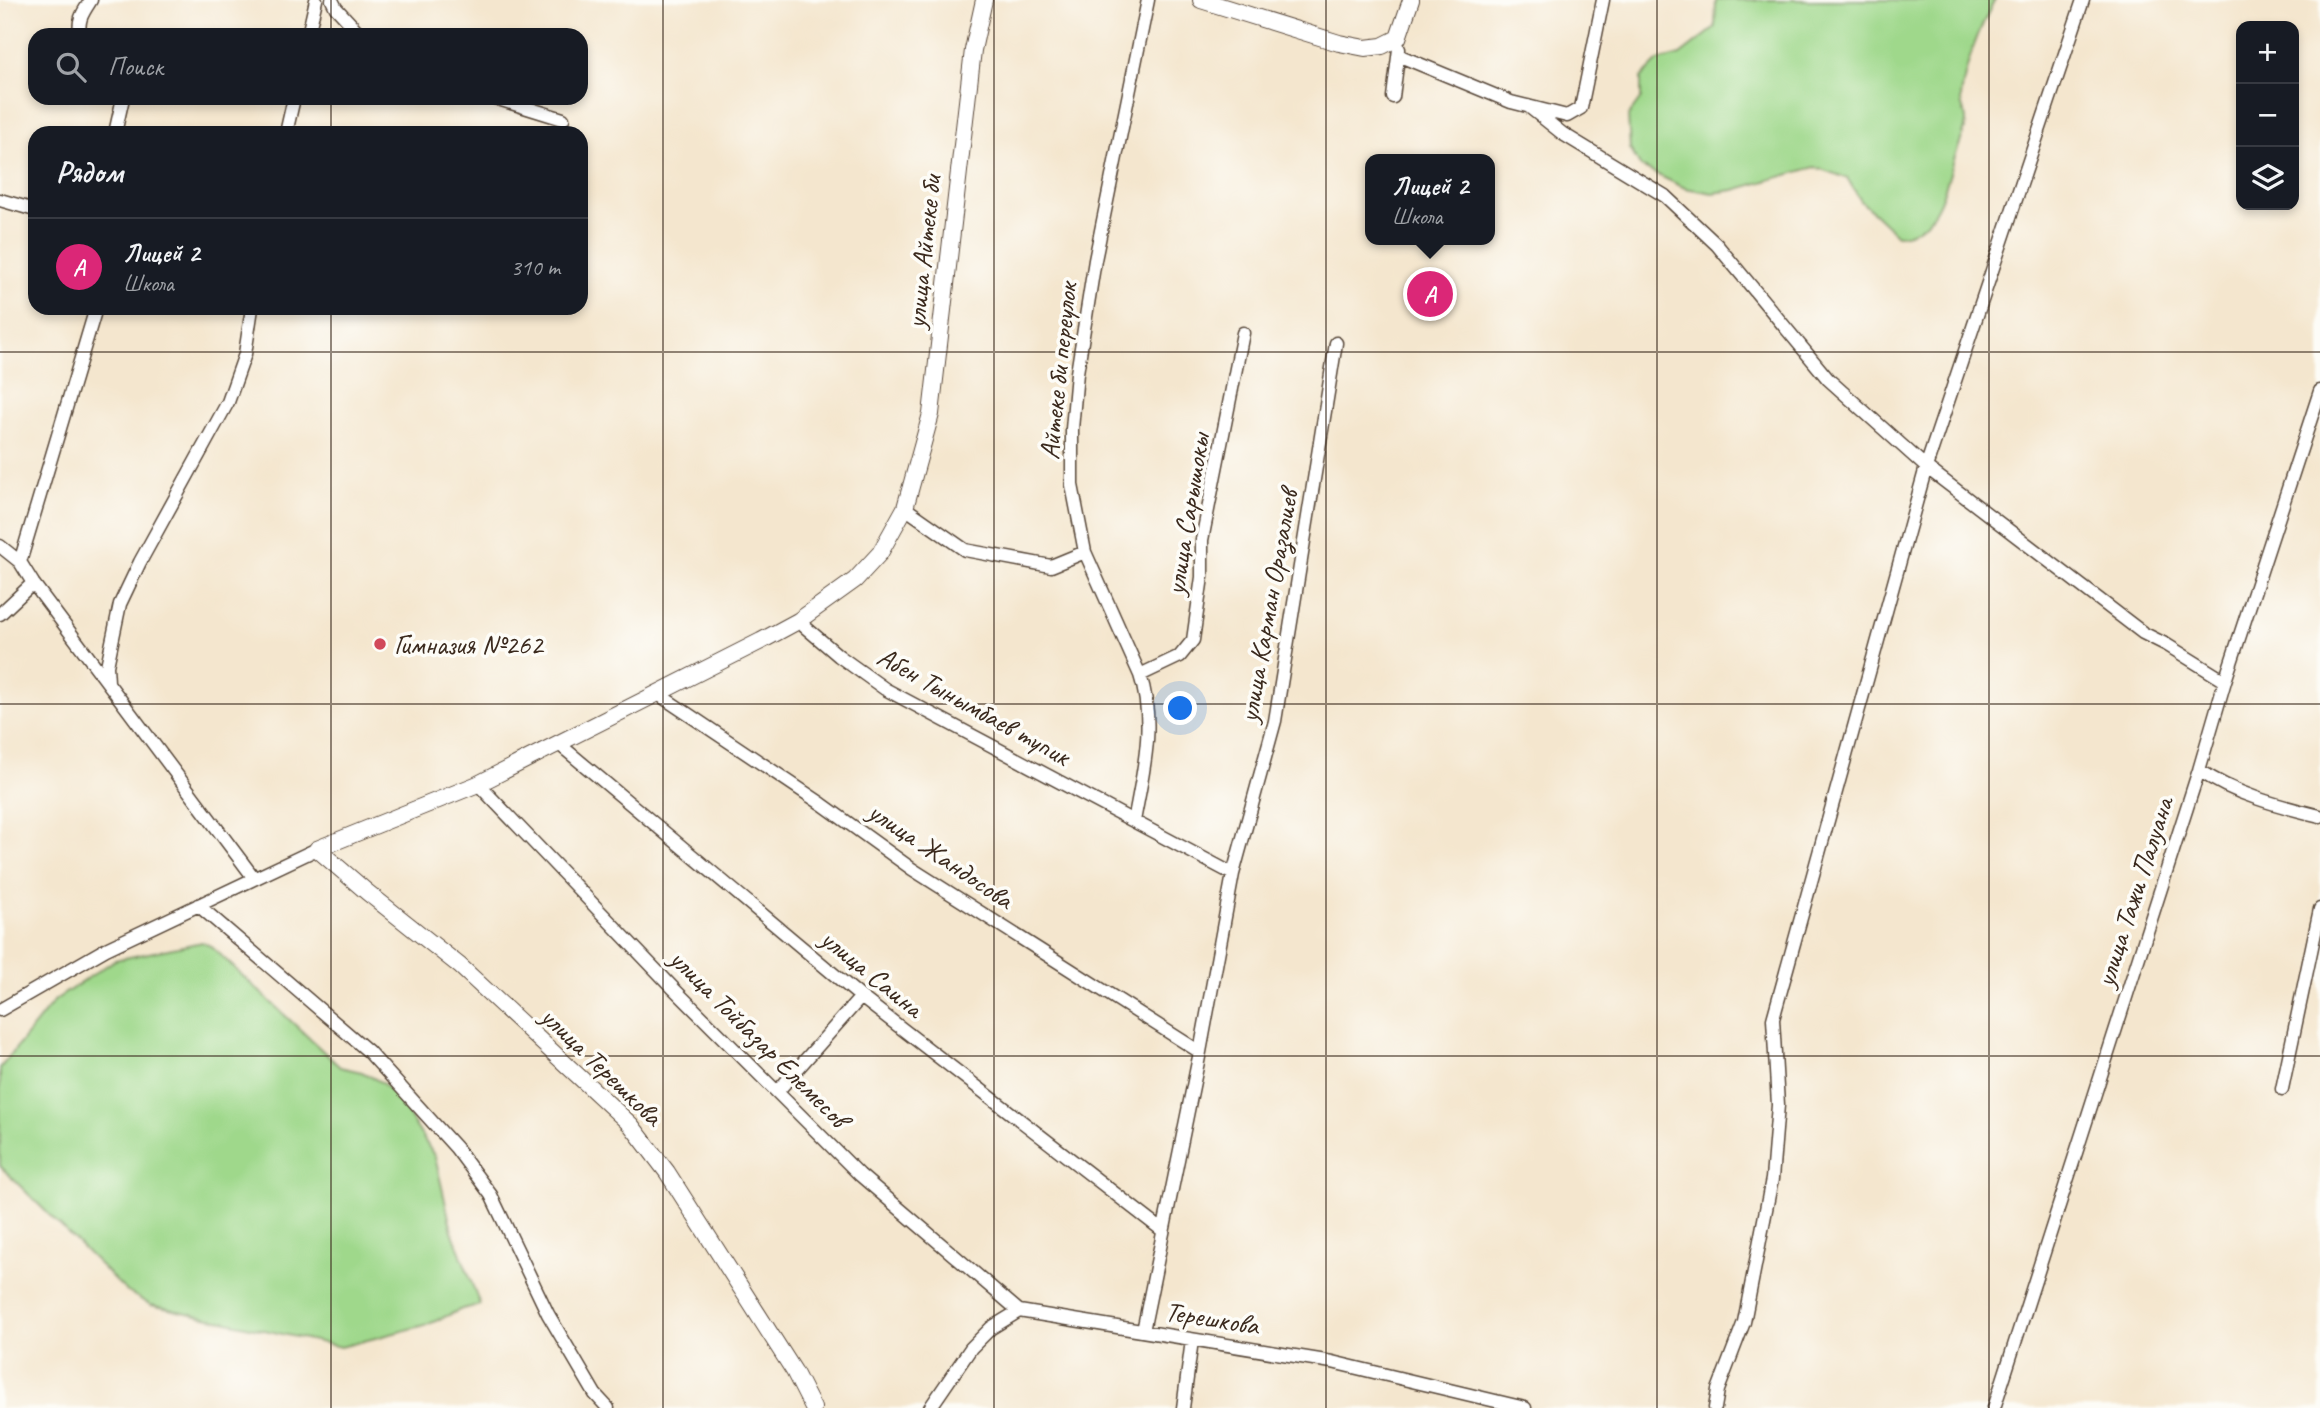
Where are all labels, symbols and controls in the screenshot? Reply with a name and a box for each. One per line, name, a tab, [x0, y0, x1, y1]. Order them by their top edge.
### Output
map controls	[2236, 21, 2299, 210]
button: +	[2236, 21, 2299, 84]
search box	[28, 28, 588, 105]
icon: search	[52, 48, 90, 86]
text: Поиск	[108, 50, 163, 83]
button: −	[2236, 84, 2299, 147]
button: layers	[2236, 147, 2299, 210]
text: Рядом	[56, 153, 123, 191]
popup	[1365, 154, 1495, 245]
text: Лицей 2	[1392, 169, 1468, 202]
street label: улица Айтеке би	[897, 171, 949, 332]
text: Школа	[1392, 202, 1442, 231]
text: Лицей 2	[123, 236, 200, 269]
text: A	[73, 253, 85, 282]
text: 310 m	[511, 253, 560, 282]
pin: A	[1407, 268, 1453, 320]
text: Школа	[123, 269, 174, 298]
street label: Айтеке би переулок	[1031, 278, 1085, 461]
street label: улица Сарышокы	[1157, 429, 1217, 599]
street label: улица Карман Оразалиев	[1230, 482, 1308, 727]
place label: Гимназия №262	[394, 627, 545, 662]
marker: Гимназия №262	[372, 636, 388, 652]
street label: Абен Тынымбаев тупик	[871, 639, 1078, 774]
your location	[1163, 691, 1197, 725]
street label: улица Тажи Палуана	[2086, 791, 2182, 993]
street label: улица Жандосова	[860, 792, 1022, 917]
street label: улица Саина	[812, 920, 932, 1027]
street label: улица Тойбазар Елемесов	[661, 940, 860, 1139]
street label: улица Терешкова	[532, 998, 672, 1134]
street label: Терешкова	[1163, 1293, 1263, 1343]

